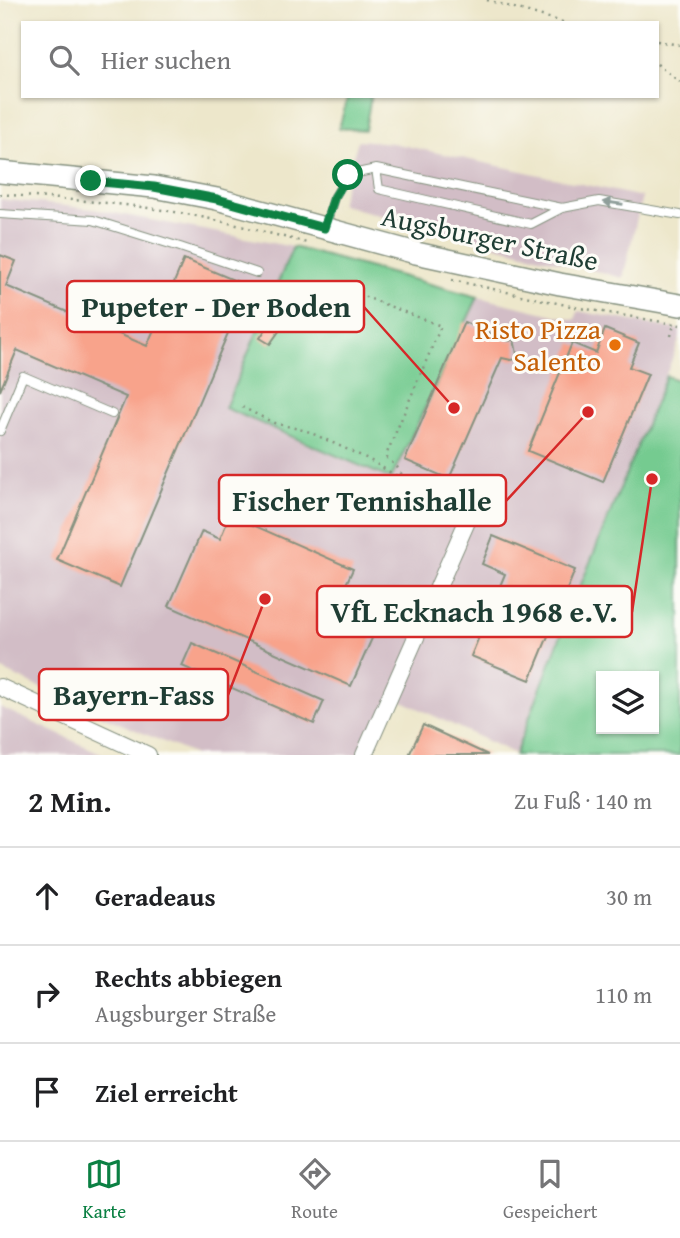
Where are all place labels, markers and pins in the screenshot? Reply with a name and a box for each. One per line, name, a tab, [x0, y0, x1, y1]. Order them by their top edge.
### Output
callout: Pupeter - Der Boden	[67, 281, 364, 332]
place label: Risto Pizza Salento	[475, 308, 602, 381]
marker: Risto Pizza Salento	[607, 337, 623, 353]
callout: Fischer Tennishalle	[219, 475, 506, 526]
callout: VfL Ecknach 1968 e.V.	[317, 586, 632, 637]
callout: Bayern-Fass	[39, 669, 228, 720]

